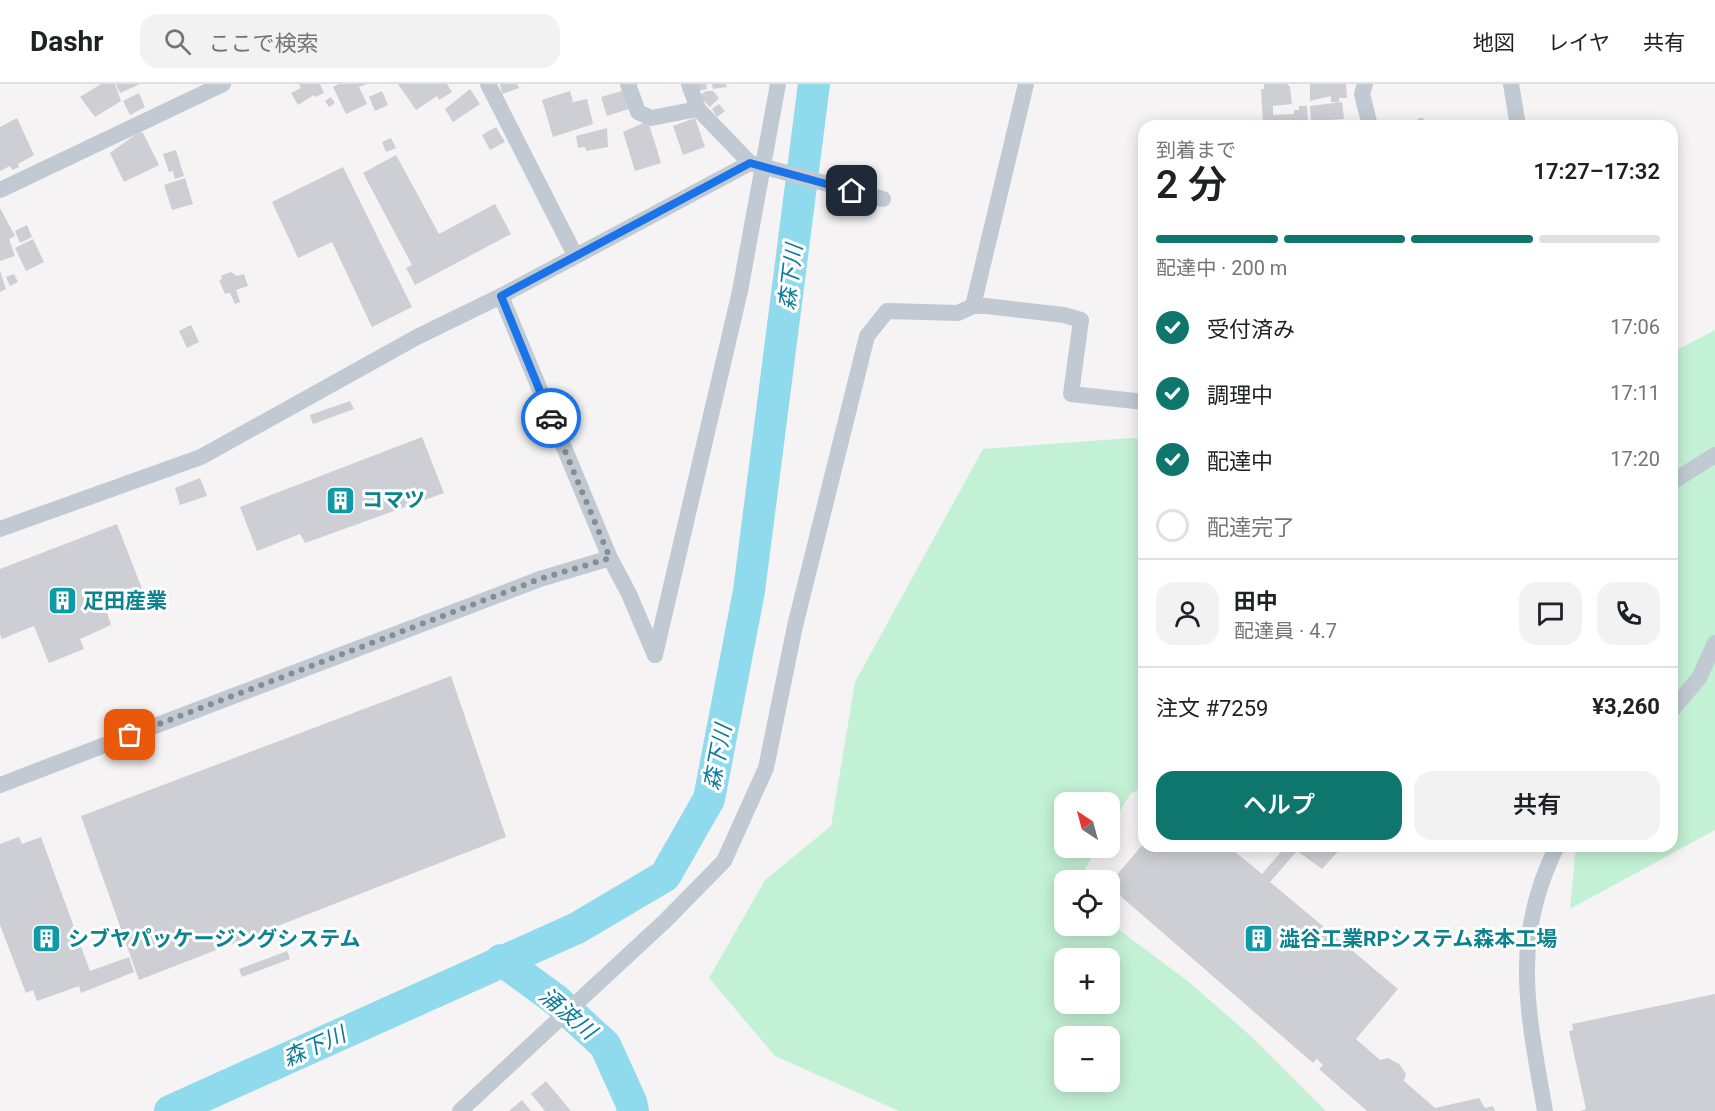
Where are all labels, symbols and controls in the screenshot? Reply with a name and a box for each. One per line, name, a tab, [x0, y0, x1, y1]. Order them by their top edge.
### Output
search box	[140, 14, 560, 68]
text: Dashr	[30, 25, 104, 58]
icon: search	[161, 25, 194, 58]
text: ここで検索	[209, 31, 319, 56]
text: 地図	[1473, 31, 1515, 55]
text: レイヤ	[1548, 31, 1610, 55]
text: 共有	[1643, 31, 1685, 55]
text: 到着まで	[1156, 138, 1236, 162]
text: 17:27–17:32	[1533, 159, 1660, 184]
text: 2 分	[1156, 162, 1227, 208]
pin	[826, 165, 877, 216]
icon: home	[835, 174, 868, 207]
water label: 森下川	[774, 241, 807, 311]
text: 配達中 · 200 m	[1156, 256, 1287, 280]
icon: check	[1156, 311, 1189, 344]
text: 17:06	[1610, 315, 1660, 339]
text: 受付済み	[1207, 317, 1295, 342]
icon: check	[1156, 377, 1189, 410]
text: 17:11	[1610, 381, 1660, 405]
text: 調理中	[1207, 383, 1273, 408]
courier	[521, 388, 581, 448]
icon: car	[535, 402, 568, 435]
icon: check	[1156, 443, 1189, 476]
text: 17:20	[1610, 447, 1660, 471]
text: 配達中	[1207, 449, 1273, 474]
building icon: コマツ	[325, 484, 357, 516]
place label: コマツ	[362, 488, 425, 512]
text: 配達完了	[1207, 515, 1295, 540]
button: person	[1156, 582, 1219, 645]
button: chat	[1519, 582, 1582, 645]
button: phone	[1597, 582, 1660, 645]
building icon: 疋田産業	[46, 585, 78, 617]
place label: 疋田産業	[83, 589, 167, 613]
text: 田中	[1234, 589, 1278, 614]
text: 配達員 · 4.7	[1234, 619, 1337, 643]
text: ¥3,260	[1592, 694, 1660, 719]
text: 注文 #7259	[1156, 696, 1268, 721]
pin	[104, 709, 155, 760]
icon: bag	[113, 718, 146, 751]
water label: 森下川	[699, 720, 736, 792]
button: ヘルプ	[1156, 771, 1402, 840]
button: 共有	[1414, 771, 1660, 840]
north arrow	[1054, 792, 1120, 858]
map controls	[1054, 792, 1120, 1092]
button: locate	[1054, 870, 1120, 936]
building icon: シブヤパッケージングシステム	[31, 923, 63, 955]
building icon: 澁谷工業RPシステム森本工場	[1242, 923, 1274, 955]
place label: シブヤパッケージングシステム	[68, 927, 361, 951]
place label: 澁谷工業RPシステム森本工場	[1279, 927, 1557, 951]
button: +	[1054, 948, 1120, 1014]
water label: 涌波川	[534, 983, 603, 1045]
water label: 森下川	[279, 1021, 351, 1071]
button: −	[1054, 1026, 1120, 1092]

